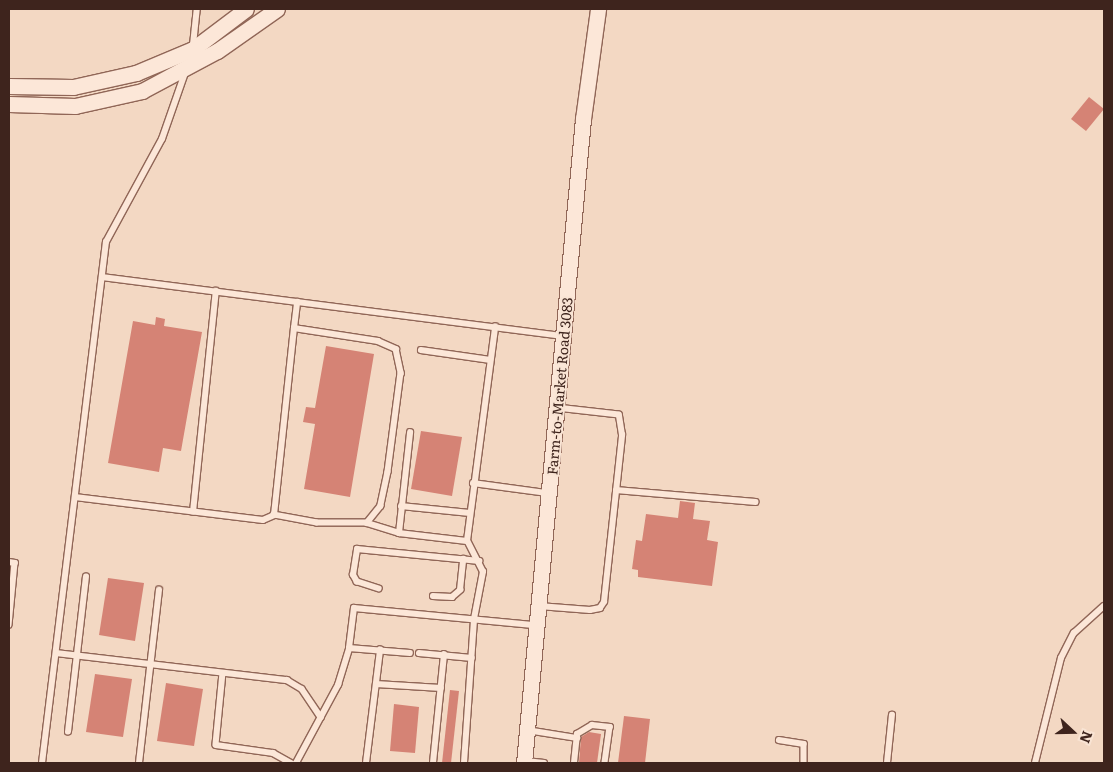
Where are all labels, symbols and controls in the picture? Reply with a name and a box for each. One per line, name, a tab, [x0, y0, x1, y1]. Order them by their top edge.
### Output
street label: Farm-to-Market Road 3083	[543, 296, 575, 476]
north arrow	[1048, 707, 1098, 757]
text: N	[1076, 728, 1098, 746]

